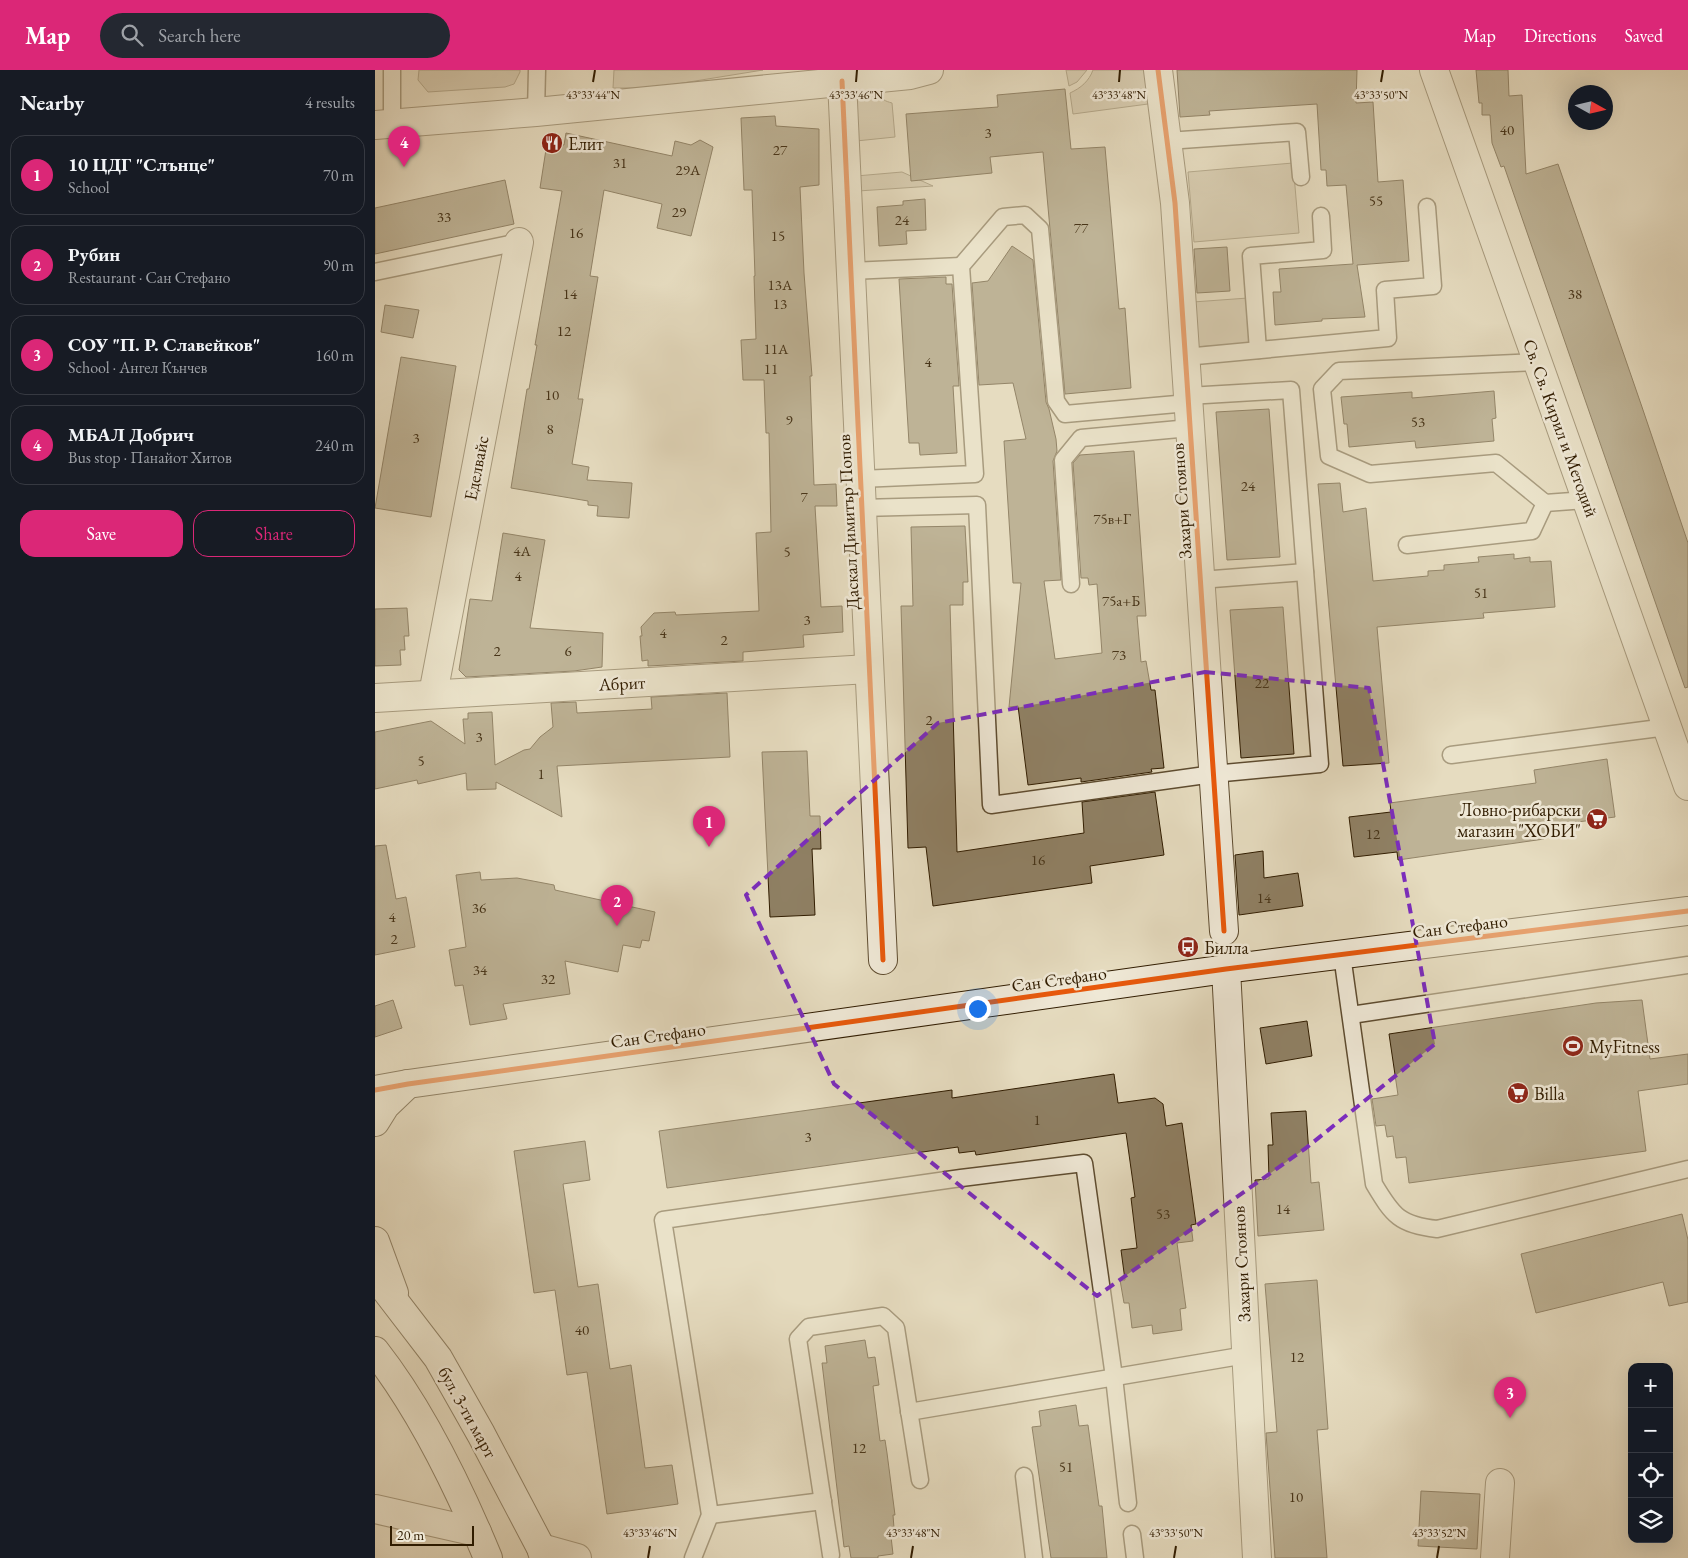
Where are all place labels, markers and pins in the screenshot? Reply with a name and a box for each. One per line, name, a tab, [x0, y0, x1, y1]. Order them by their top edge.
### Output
pin: 4	[388, 126, 420, 167]
restaurant icon: Елит	[540, 131, 564, 155]
place label: Елит	[568, 132, 604, 155]
place label: Ловно-рибарски магазин "ХОБИ"	[1457, 798, 1581, 842]
pin: 1	[693, 806, 725, 847]
supermarket icon: Ловно-рибарски магазин "ХОБИ"	[1585, 807, 1609, 831]
pin: 2	[601, 885, 633, 926]
bus stop icon: Билла	[1176, 935, 1200, 959]
place label: Билла	[1204, 936, 1249, 959]
sports icon: MyFitness	[1561, 1034, 1585, 1058]
place label: MyFitness	[1589, 1035, 1660, 1058]
supermarket icon: Billa	[1506, 1081, 1530, 1105]
place label: Billa	[1534, 1082, 1566, 1105]
pin: 3	[1494, 1377, 1526, 1418]

